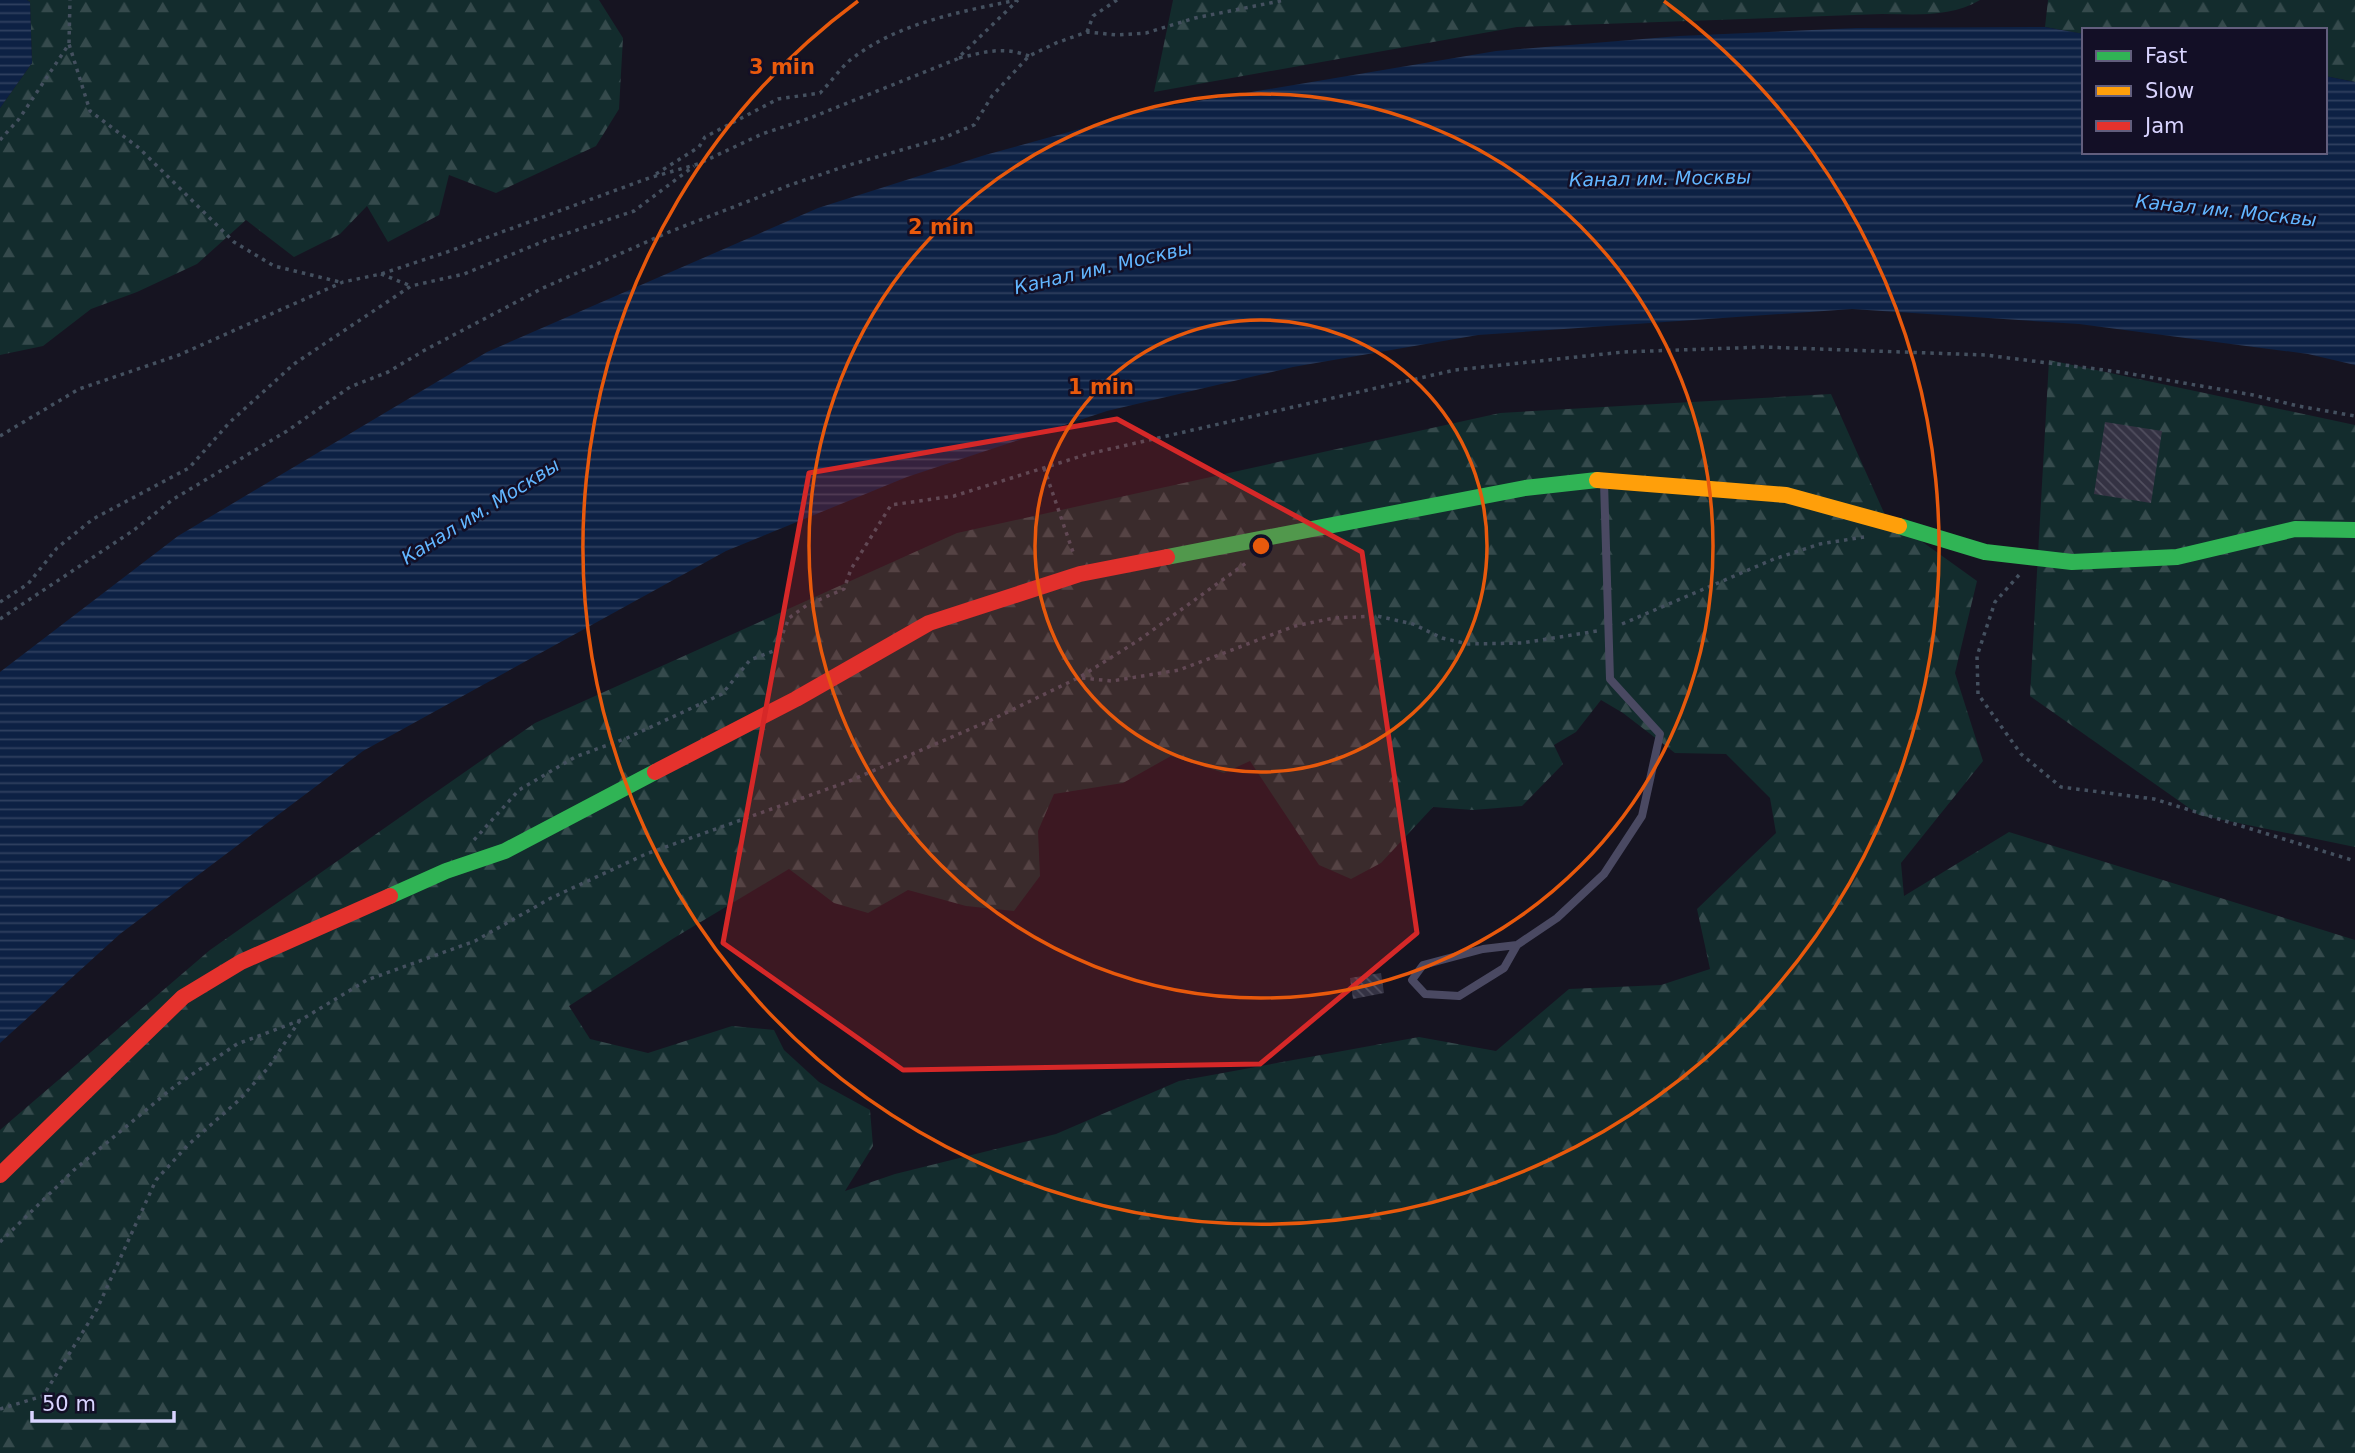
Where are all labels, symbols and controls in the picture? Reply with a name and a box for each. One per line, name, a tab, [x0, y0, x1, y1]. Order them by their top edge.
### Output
legend	[2082, 28, 2327, 154]
text: Fast	[2145, 44, 2187, 68]
text: 3 min	[749, 55, 815, 79]
text: Slow	[2145, 79, 2194, 103]
text: Jam	[2143, 114, 2185, 138]
water label: Канал им. Москвы	[1569, 165, 1751, 191]
water label: Канал им. Москвы	[2134, 190, 2318, 230]
text: 2 min	[908, 215, 974, 239]
water label: Канал им. Москвы	[1012, 236, 1194, 298]
text: 1 min	[1068, 375, 1134, 399]
water label: Канал им. Москвы	[397, 453, 563, 569]
centre of rings	[1249, 534, 1273, 558]
scale bar	[32, 1380, 173, 1424]
text: 50 m	[42, 1392, 96, 1416]

